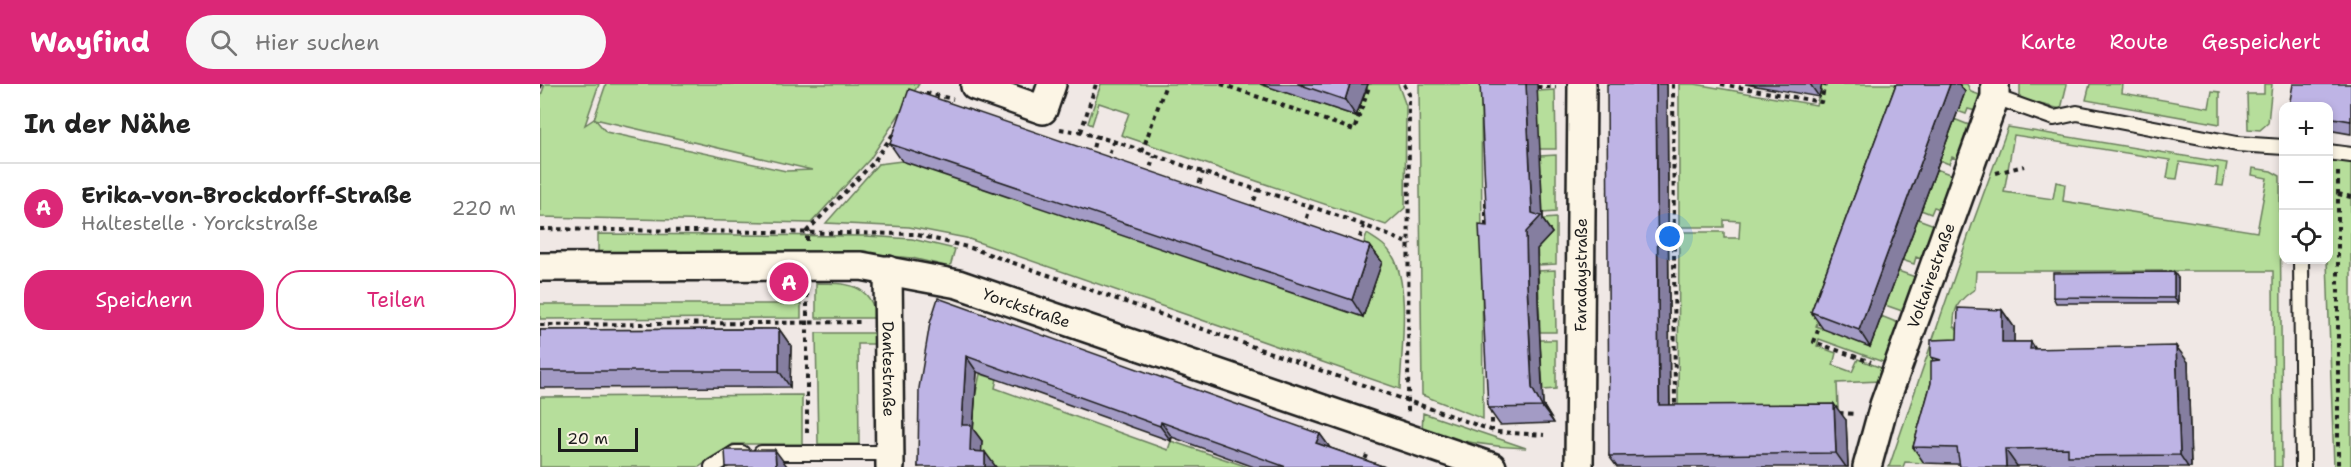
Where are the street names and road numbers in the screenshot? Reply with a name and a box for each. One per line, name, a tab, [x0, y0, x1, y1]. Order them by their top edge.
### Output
street label: Faradaystraße	[1570, 218, 1592, 332]
street label: Voltairestraße	[1903, 220, 1960, 331]
street label: Yorckstraße	[980, 283, 1073, 333]
street label: Dantestraße	[878, 321, 899, 417]

